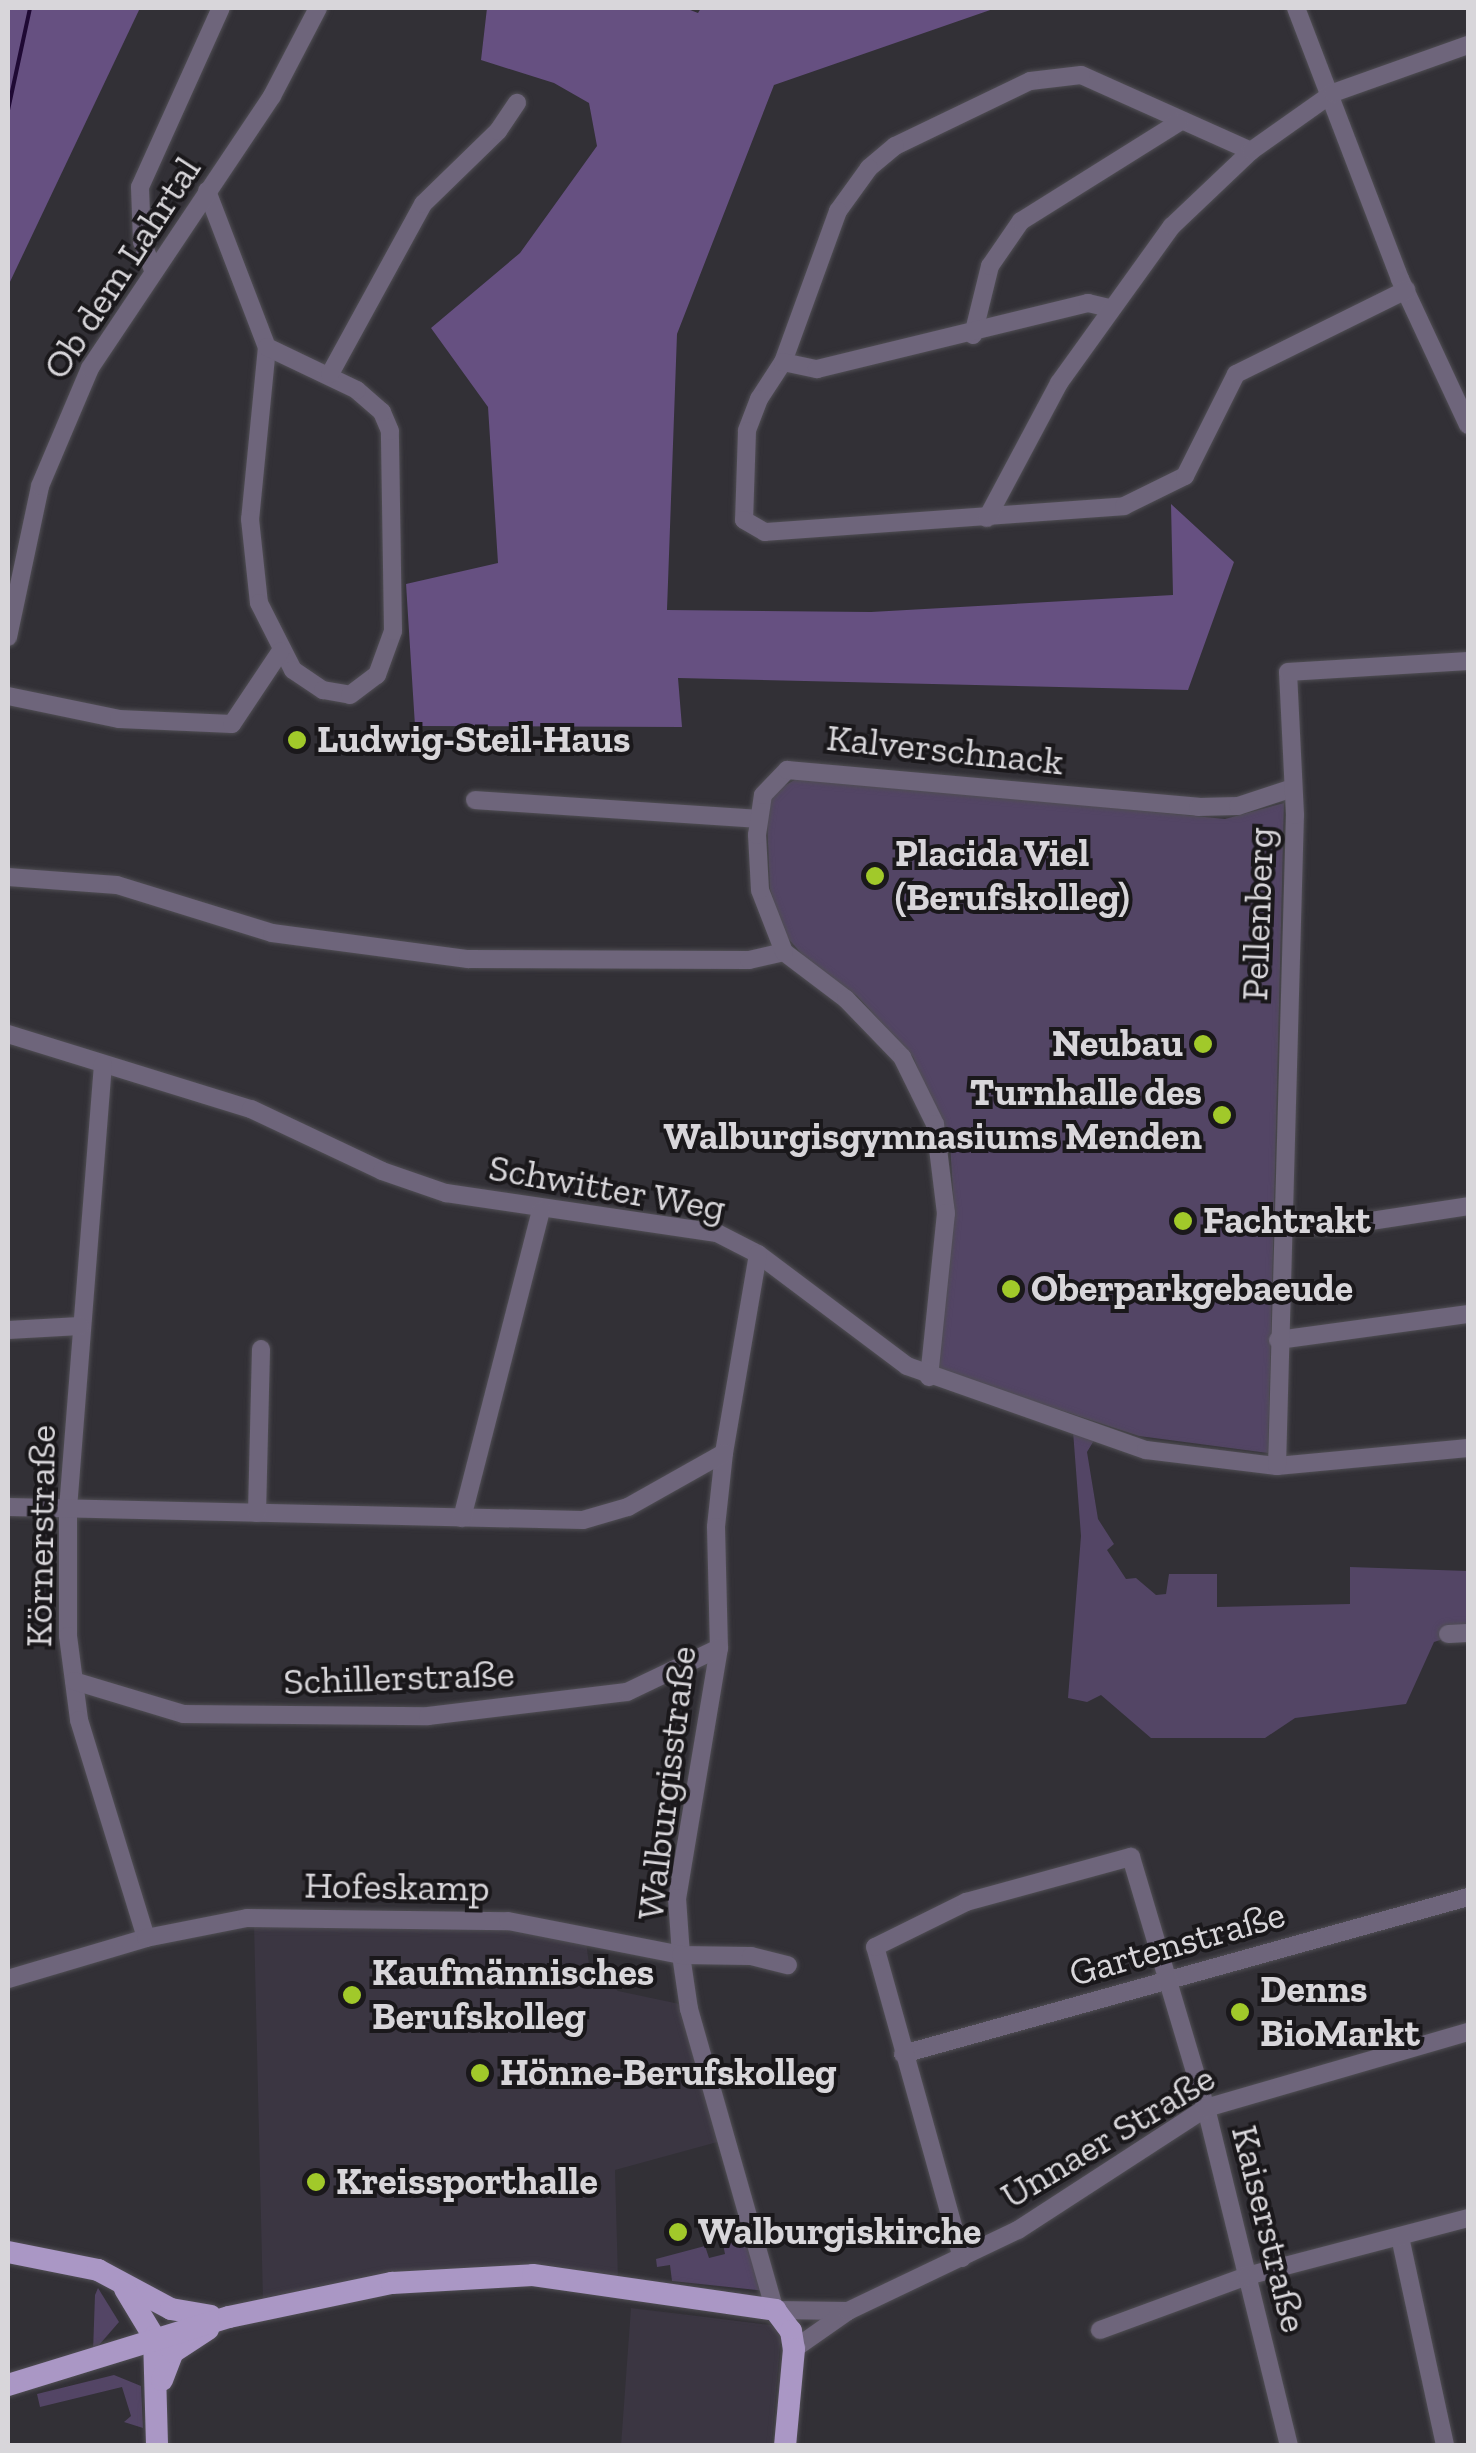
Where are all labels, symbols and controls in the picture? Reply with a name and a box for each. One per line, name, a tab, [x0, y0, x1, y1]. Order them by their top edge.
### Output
street label: Ob dem Lahrtal	[33, 148, 211, 388]
street label: Kalverschnack	[824, 715, 1066, 785]
place label: Ludwig-Steil-Haus	[317, 717, 630, 763]
marker: Ludwig-Steil-Haus	[286, 729, 308, 751]
street label: Pellenberg	[1232, 826, 1284, 1002]
place label: Placida Viel (Berufskolleg)	[895, 831, 1130, 921]
marker: Placida Viel (Berufskolleg)	[864, 865, 886, 887]
place label: Neubau	[1052, 1021, 1183, 1067]
marker: Neubau	[1192, 1033, 1214, 1055]
place label: Turnhalle des Walburgisgymnasiums Menden	[664, 1070, 1202, 1160]
marker: Turnhalle des Walburgisgymnasiums Menden	[1211, 1104, 1233, 1126]
street label: Schwitter Weg	[484, 1145, 730, 1231]
place label: Fachtrakt	[1203, 1198, 1371, 1244]
marker: Fachtrakt	[1172, 1210, 1194, 1232]
place label: Oberparkgebaeude	[1031, 1266, 1353, 1312]
marker: Oberparkgebaeude	[1000, 1278, 1022, 1300]
street label: Körnerstraße	[16, 1424, 66, 1648]
street label: Walburgisstraße	[628, 1643, 706, 1923]
street label: Schillerstraße	[283, 1651, 515, 1705]
street label: Hofeskamp	[304, 1863, 490, 1911]
street label: Gartenstraße	[1064, 1891, 1290, 1997]
place label: Kaufmännisches Berufskolleg	[372, 1950, 654, 2040]
place label: Denns BioMarkt	[1260, 1967, 1420, 2056]
marker: Kaufmännisches Berufskolleg	[341, 1984, 363, 2006]
marker: Denns BioMarkt	[1229, 2001, 1251, 2023]
place label: Hönne-Berufskolleg	[500, 2050, 837, 2096]
street label: Unnaer Straße	[993, 2055, 1223, 2219]
marker: Hönne-Berufskolleg	[469, 2062, 491, 2084]
street label: Kaiserstraße	[1221, 2121, 1317, 2337]
place label: Kreissporthalle	[336, 2159, 598, 2205]
marker: Kreissporthalle	[305, 2171, 327, 2193]
place label: Walburgiskirche	[698, 2209, 981, 2255]
marker: Walburgiskirche	[667, 2221, 689, 2243]

